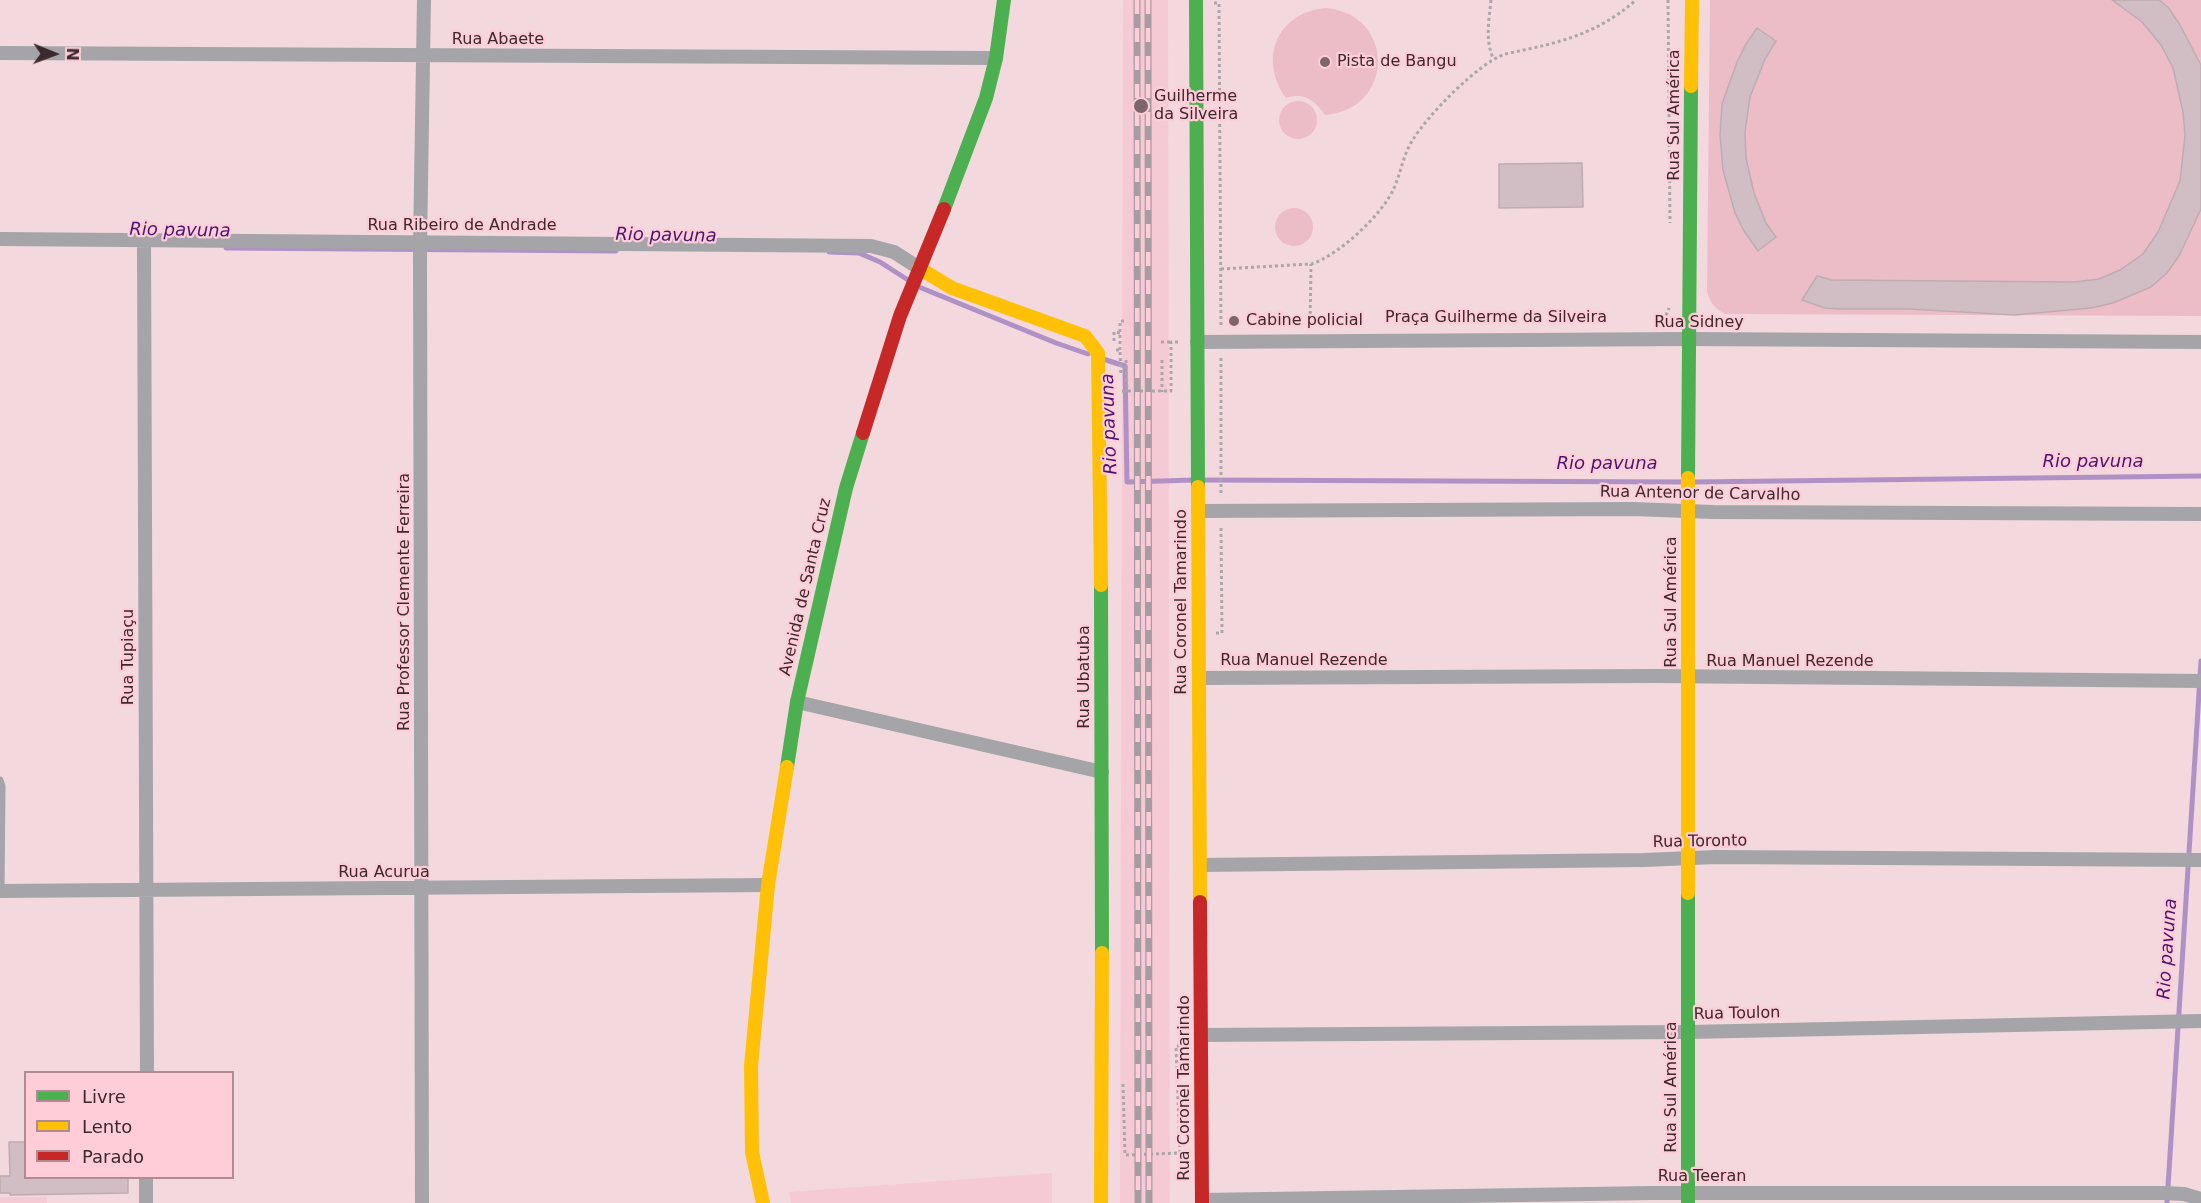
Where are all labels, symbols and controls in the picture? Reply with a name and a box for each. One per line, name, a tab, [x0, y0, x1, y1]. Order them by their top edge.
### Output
north arrow	[24, 24, 84, 84]
street label: Rua Abaete	[452, 30, 544, 50]
text: N	[63, 47, 82, 61]
street label: Rua Sul América	[1665, 49, 1685, 181]
place label: Pista de Bangu	[1337, 52, 1457, 72]
marker: Pista de Bangu	[1318, 55, 1332, 69]
place label: Guilherme da Silveira	[1154, 87, 1238, 125]
marker: Guilherme da Silveira	[1132, 97, 1150, 115]
street label: Rua Ribeiro de Andrade	[367, 216, 557, 236]
water label: Rio pavuna	[129, 219, 231, 243]
water label: Rio pavuna	[615, 224, 717, 248]
street label: Praça Guilherme da Silveira	[1385, 308, 1607, 328]
place label: Cabine policial	[1246, 311, 1363, 331]
street label: Rua Sidney	[1654, 313, 1744, 333]
marker: Cabine policial	[1227, 314, 1241, 328]
water label: Rio pavuna	[1097, 373, 1123, 475]
water label: Rio pavuna	[2042, 451, 2144, 473]
water label: Rio pavuna	[1556, 453, 1658, 475]
street label: Rua Professor Clemente Ferreira	[395, 473, 415, 731]
street label: Rua Antenor de Carvalho	[1600, 483, 1800, 505]
street label: Avenida de Santa Cruz	[776, 496, 836, 678]
street label: Rua Coronel Tamarindo	[1172, 509, 1192, 695]
street label: Rua Sul América	[1662, 536, 1682, 668]
street label: Rua Tupiaçu	[119, 609, 139, 705]
street label: Rua Ubatuba	[1075, 625, 1095, 729]
street label: Rua Manuel Rezende	[1220, 651, 1388, 671]
street label: Rua Manuel Rezende	[1706, 652, 1874, 672]
street label: Rua Toronto	[1653, 832, 1747, 852]
street label: Rua Acurua	[338, 863, 430, 883]
water label: Rio pavuna	[2154, 898, 2182, 1000]
street label: Rua Coronel Tamarindo	[1175, 995, 1195, 1181]
street label: Rua Toulon	[1693, 1004, 1781, 1024]
street label: Rua Sul América	[1662, 1021, 1682, 1153]
legend	[24, 1071, 234, 1179]
text: Livre	[82, 1086, 126, 1107]
text: Lento	[82, 1116, 132, 1137]
text: Parado	[82, 1146, 144, 1167]
street label: Rua Teeran	[1658, 1167, 1746, 1187]

